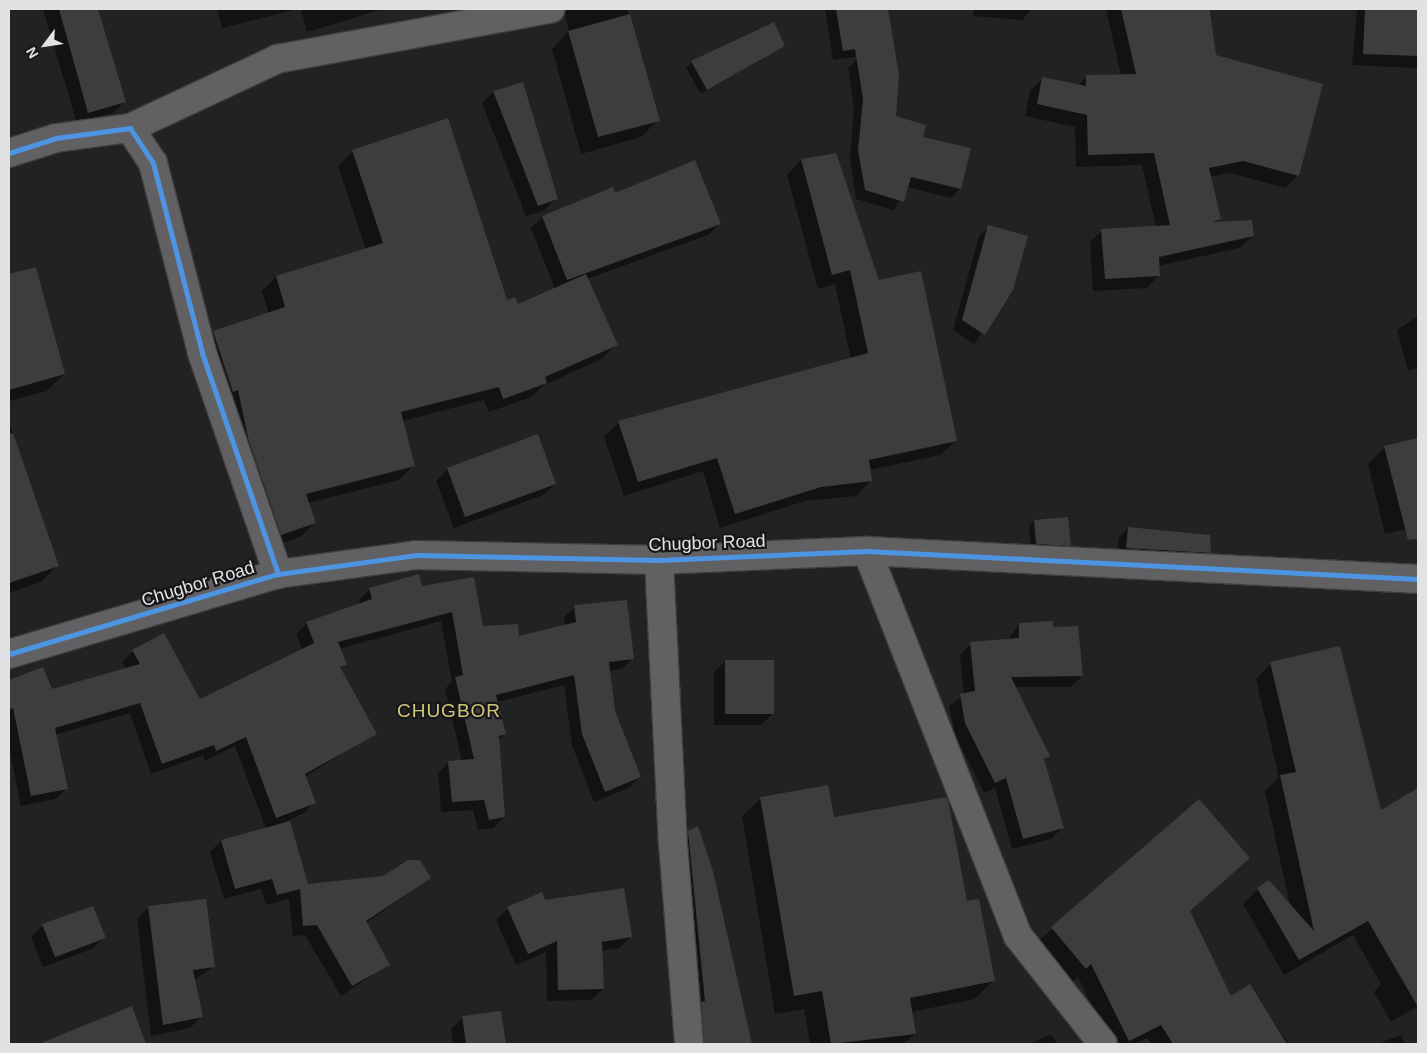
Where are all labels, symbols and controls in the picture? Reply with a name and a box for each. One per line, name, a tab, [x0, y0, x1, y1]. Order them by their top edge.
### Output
north arrow	[20, 20, 70, 70]
text: N	[23, 44, 42, 61]
street label: Chugbor Road	[648, 530, 766, 556]
street label: Chugbor Road	[139, 557, 257, 611]
district label: CHUGBOR	[396, 700, 502, 722]

